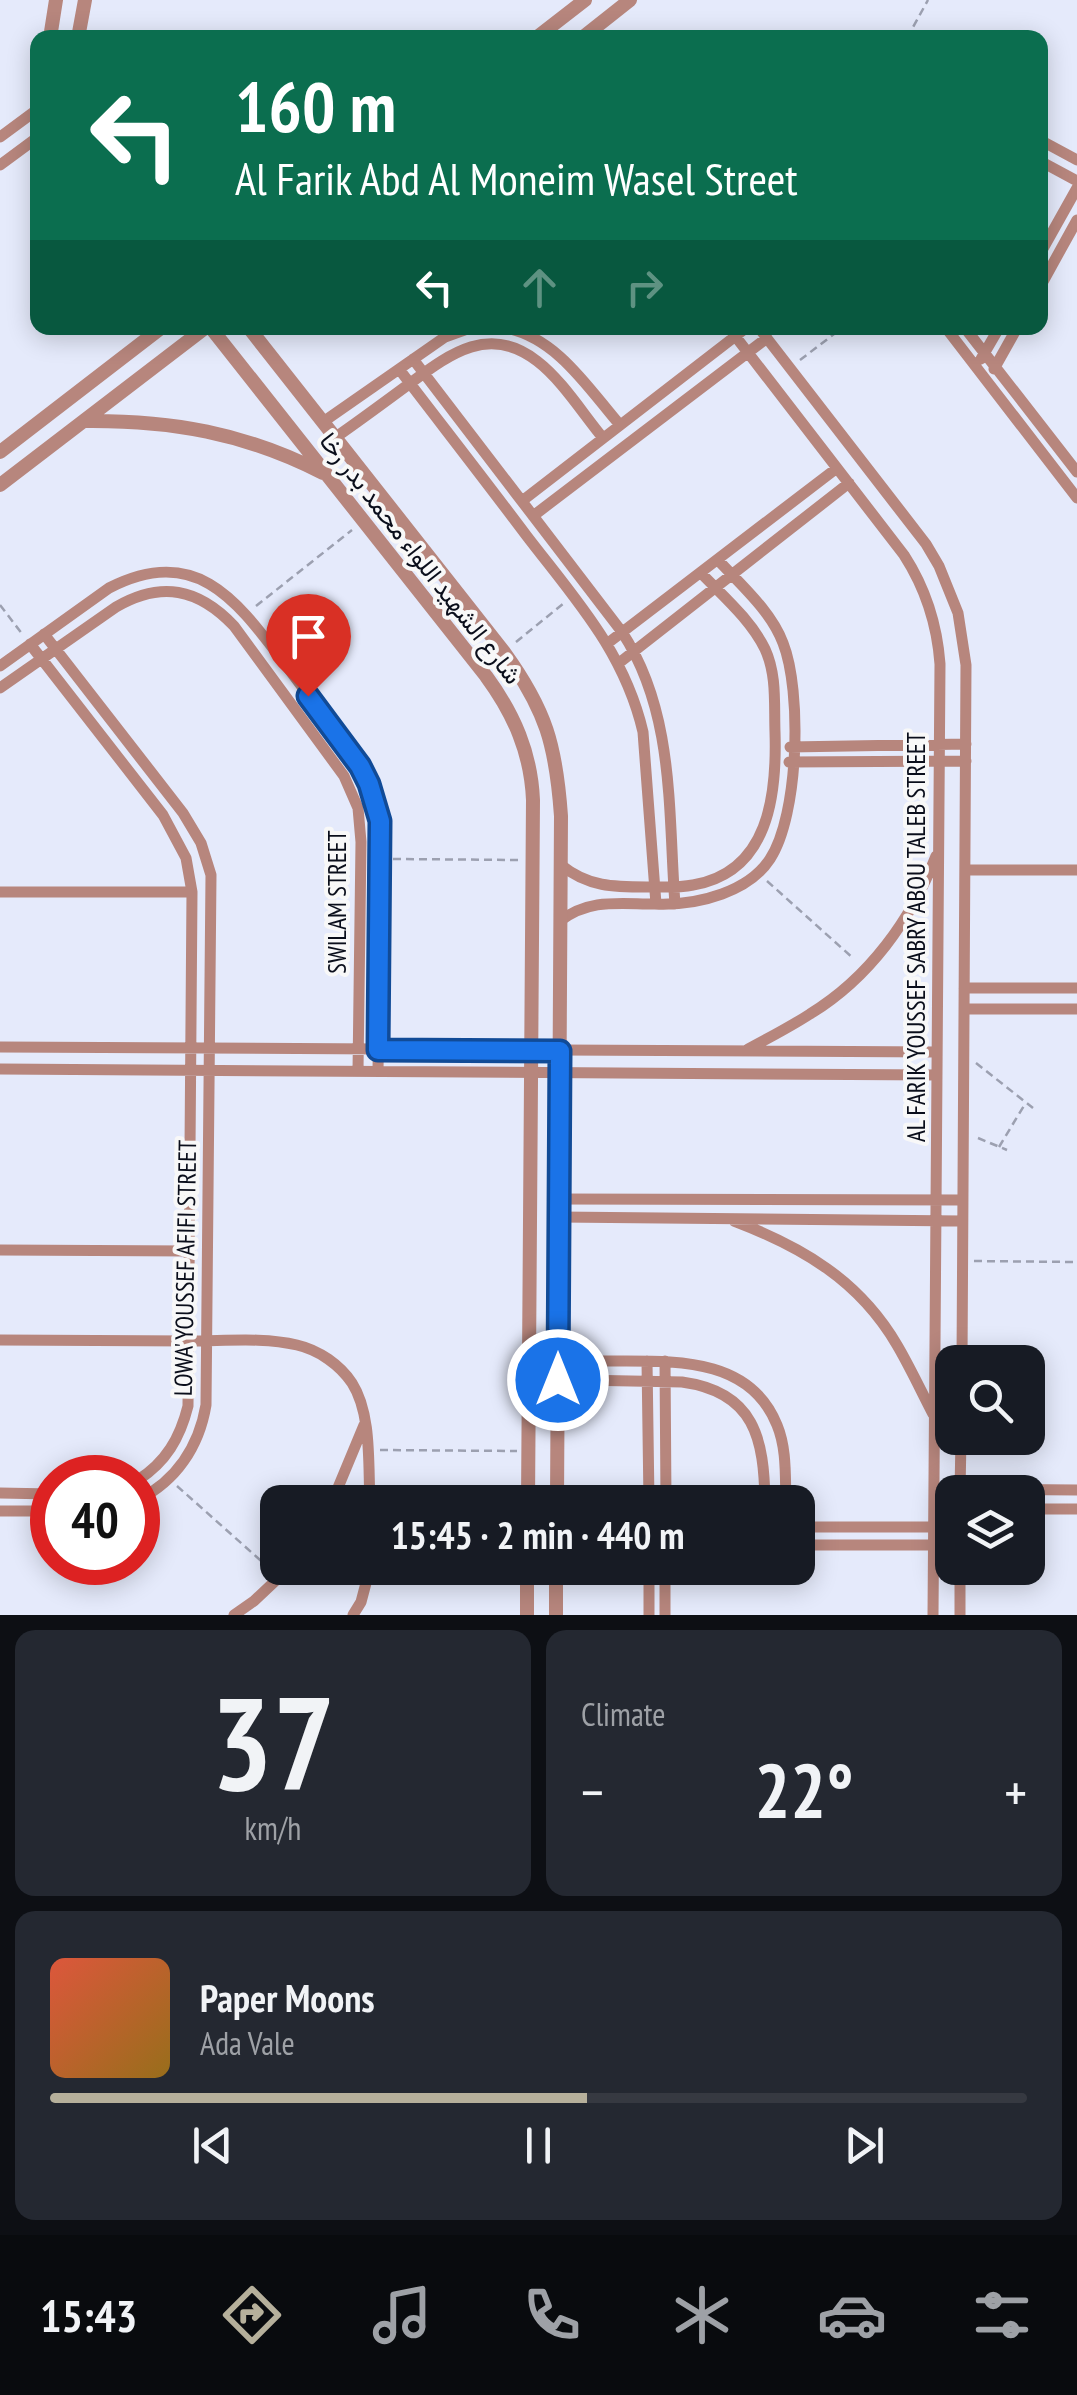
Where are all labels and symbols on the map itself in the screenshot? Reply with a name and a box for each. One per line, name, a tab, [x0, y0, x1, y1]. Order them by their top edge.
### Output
street label: شارع الشهيد اللواء محمد بدر رخا	[312, 426, 529, 691]
pin	[266, 594, 351, 697]
street label: AL FARIK YOUSSEF SABRY ABOU TALEB STREET	[900, 732, 932, 1142]
street label: SWILAM STREET	[321, 830, 353, 974]
street label: LOWA' YOUSSEF AFIFI STREET	[167, 1140, 203, 1396]
position arrow	[506, 1328, 610, 1432]
speed limit sign: 40	[30, 1455, 160, 1585]

